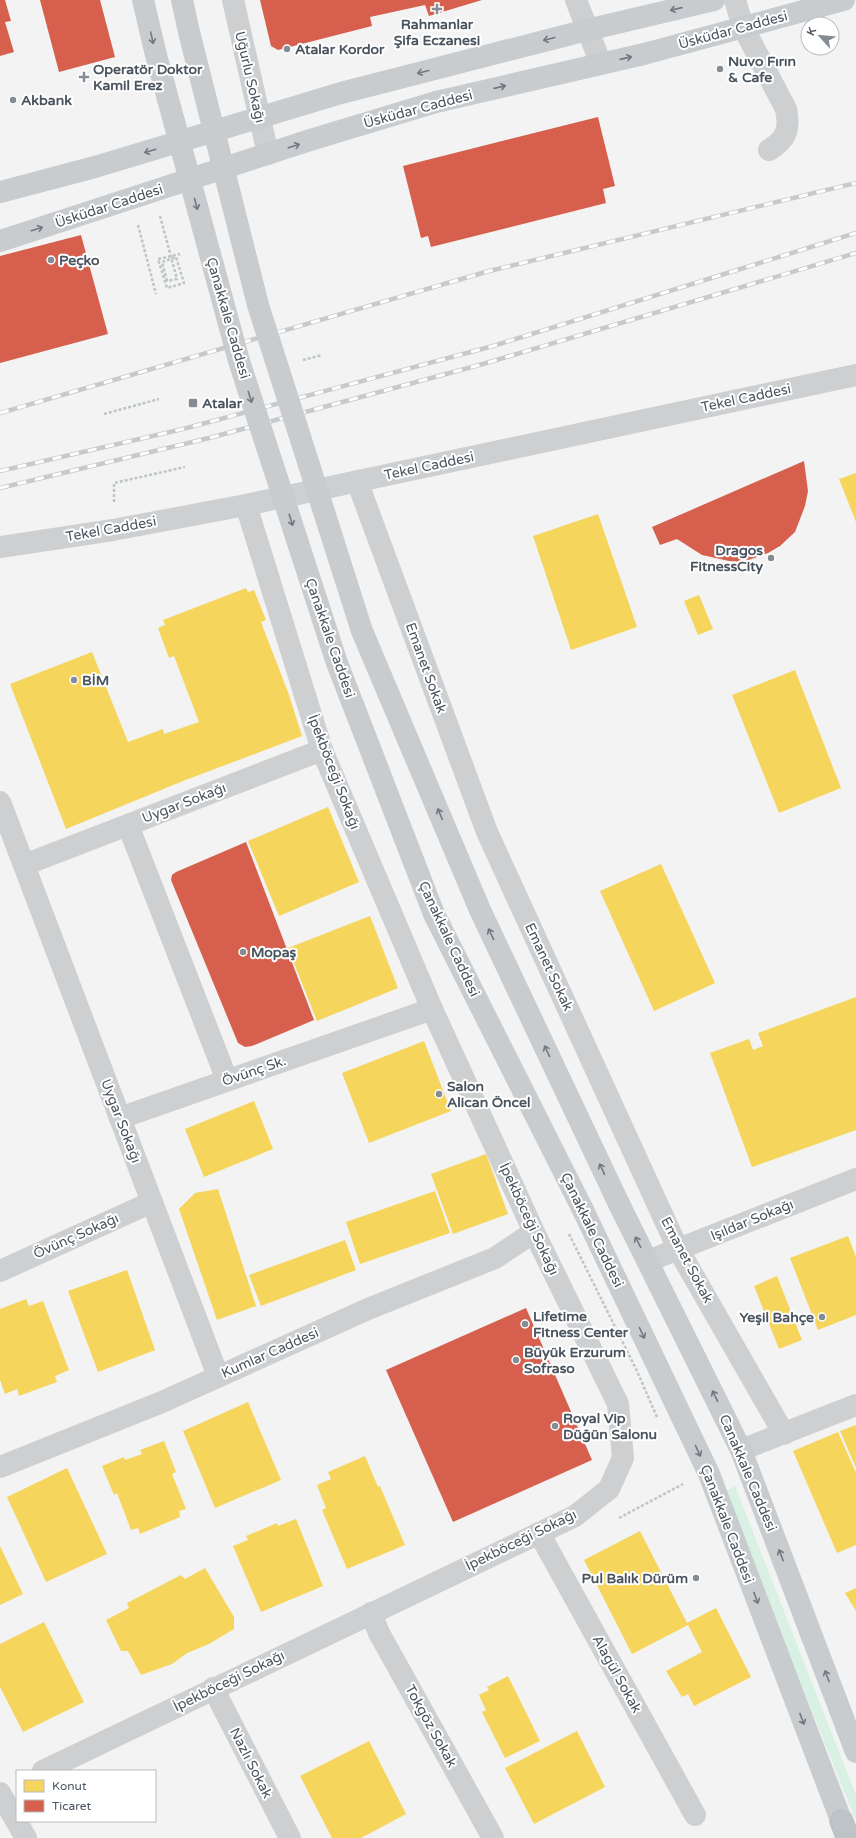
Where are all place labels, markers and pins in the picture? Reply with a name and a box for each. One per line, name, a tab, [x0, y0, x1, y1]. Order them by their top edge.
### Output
marker: Rahmanlar Şifa Eczanesi	[432, 4, 442, 14]
place label: Rahmanlar Şifa Eczanesi	[394, 16, 480, 49]
place label: Atalar Kordor	[295, 41, 385, 58]
marker: Atalar Kordor	[282, 44, 292, 54]
place label: Nuvo Fırın & Cafe	[728, 53, 796, 86]
place label: Operatör Doktor Kamil Erez	[93, 61, 203, 94]
marker: Nuvo Fırın & Cafe	[715, 64, 725, 74]
marker: Operatör Doktor Kamil Erez	[78, 71, 90, 83]
place label: Akbank	[21, 92, 72, 109]
marker: Akbank	[8, 95, 18, 105]
place label: Peçko	[59, 252, 100, 269]
marker: Peçko	[46, 255, 56, 265]
place label: Atalar	[202, 395, 243, 412]
marker: Atalar	[187, 397, 199, 409]
place label: Dragos FitnessCity	[690, 542, 763, 575]
marker: Dragos FitnessCity	[766, 553, 776, 563]
place label: BİM	[82, 672, 109, 689]
marker: BİM	[69, 675, 79, 685]
place label: Mopaş	[251, 944, 297, 961]
marker: Mopaş	[238, 947, 248, 957]
place label: Salon Alican Öncel	[447, 1078, 530, 1111]
marker: Salon Alican Öncel	[434, 1089, 444, 1099]
place label: Lifetime Fitness Center	[533, 1308, 629, 1341]
place label: Yeşil Bahçe	[739, 1309, 814, 1326]
marker: Yeşil Bahçe	[817, 1312, 827, 1322]
marker: Lifetime Fitness Center	[520, 1319, 530, 1329]
place label: Büyük Erzurum Sofraso	[524, 1344, 626, 1377]
marker: Büyük Erzurum Sofraso	[511, 1355, 521, 1365]
place label: Royal Vip Düğün Salonu	[563, 1410, 657, 1443]
marker: Royal Vip Düğün Salonu	[550, 1421, 560, 1431]
place label: Pul Balık Dürüm	[582, 1570, 688, 1587]
marker: Pul Balık Dürüm	[691, 1573, 701, 1583]

